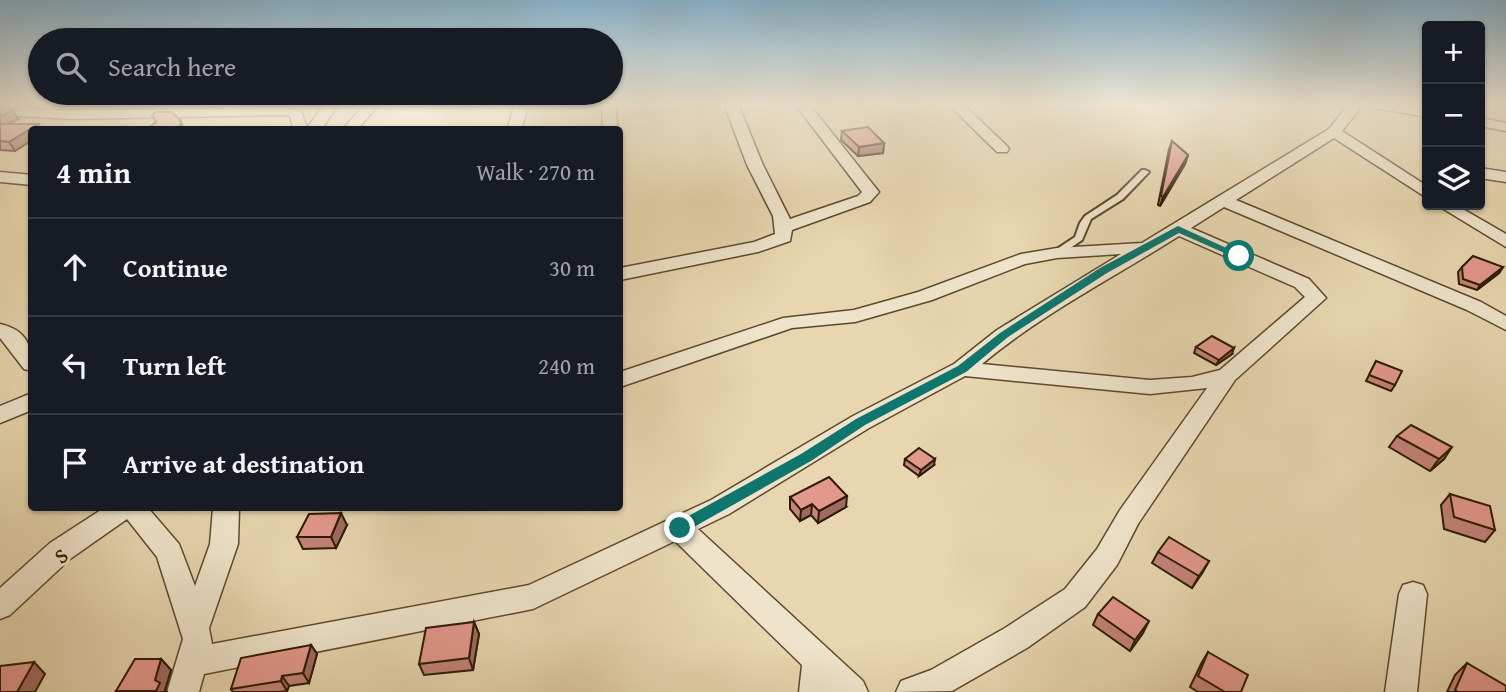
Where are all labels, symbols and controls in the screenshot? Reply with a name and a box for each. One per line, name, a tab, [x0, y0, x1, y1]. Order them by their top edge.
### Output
map controls	[1422, 21, 1485, 210]
button: +	[1422, 21, 1485, 84]
search box	[28, 28, 623, 105]
text: Search here	[108, 47, 236, 86]
icon: search	[52, 48, 90, 86]
button: −	[1422, 84, 1485, 147]
button: layers	[1422, 147, 1485, 210]
text: 4 min	[56, 150, 131, 194]
text: Walk · 270 m	[476, 155, 595, 188]
route start	[1223, 240, 1254, 271]
icon: ahead	[56, 248, 94, 286]
text: Continue	[123, 248, 228, 287]
text: 30 m	[549, 251, 595, 284]
icon: left	[56, 346, 94, 384]
text: Turn left	[123, 346, 226, 385]
text: 240 m	[538, 349, 595, 382]
icon: arrive	[56, 444, 94, 482]
text: Arrive at destination	[123, 444, 364, 483]
route end	[664, 512, 695, 543]
street label: s	[42, 534, 76, 572]

